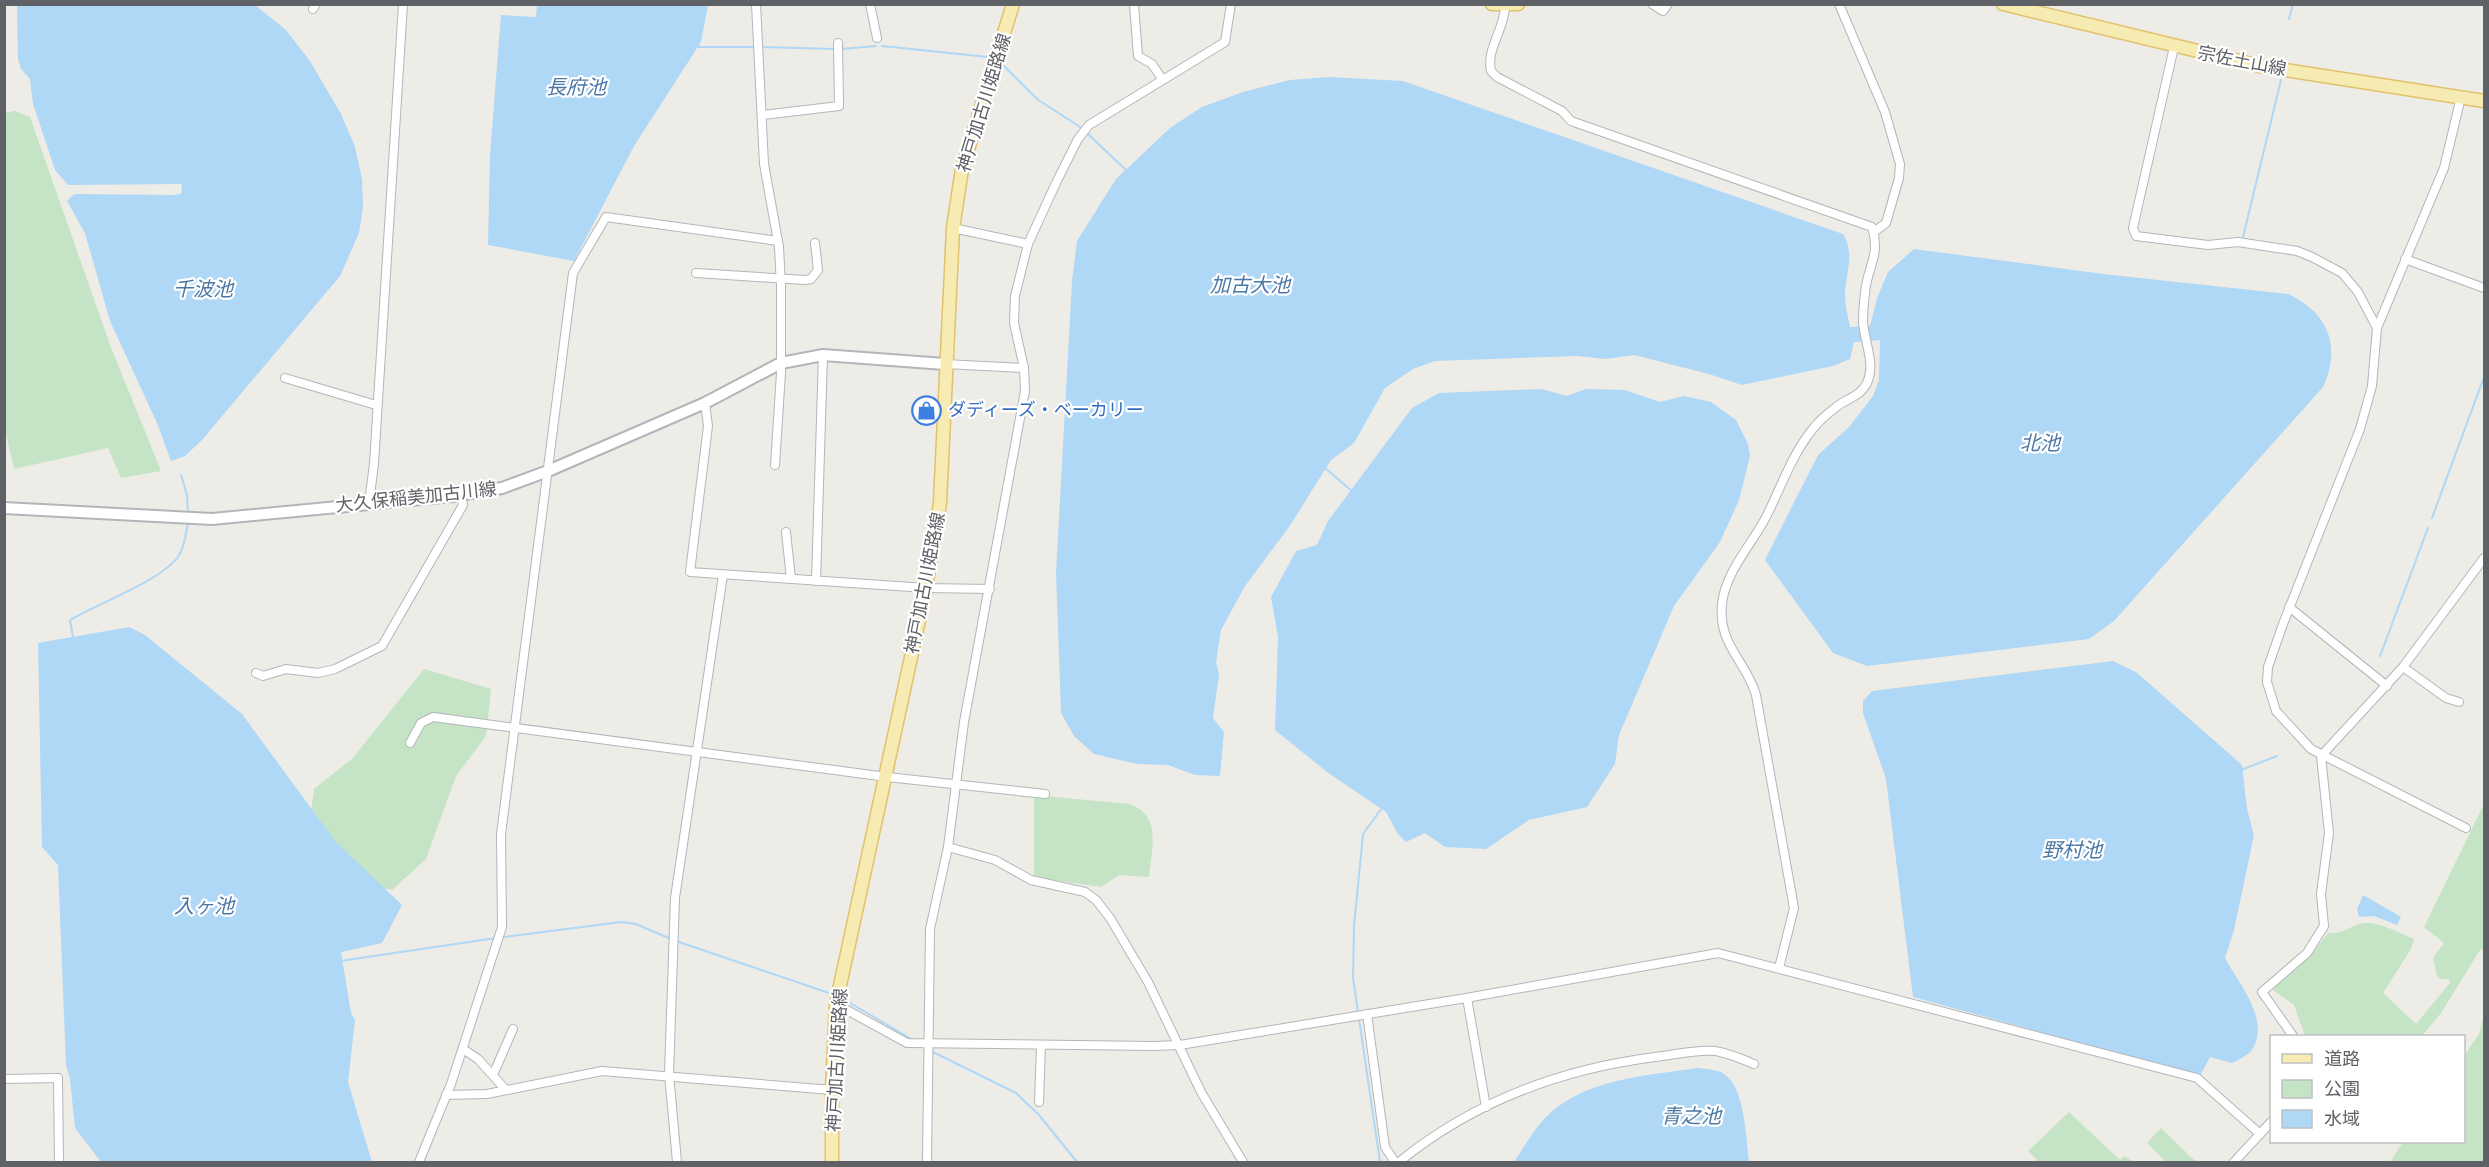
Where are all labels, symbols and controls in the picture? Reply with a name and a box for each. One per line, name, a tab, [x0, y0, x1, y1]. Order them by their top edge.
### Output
street label: 神戸加古川姫路線	[951, 31, 1016, 175]
street label: 宗佐土山線	[2196, 41, 2288, 80]
water label: 長府池	[546, 74, 608, 100]
water label: 加古大池	[1210, 272, 1292, 298]
water label: 千波池	[173, 276, 235, 302]
shop icon: ダディーズ・ベーカリー	[911, 394, 943, 426]
place label: ダディーズ・ベーカリー	[948, 398, 1144, 421]
water label: 北池	[2020, 430, 2062, 456]
street label: 大久保稲美加古川線	[334, 477, 498, 516]
street label: 神戸加古川姫路線	[899, 510, 950, 656]
water label: 野村池	[2042, 837, 2104, 863]
water label: 入ヶ池	[174, 893, 236, 919]
street label: 神戸加古川姫路線	[821, 987, 852, 1132]
legend	[2270, 1035, 2465, 1143]
text: 道路	[2324, 1047, 2360, 1070]
text: 公園	[2324, 1077, 2360, 1100]
water label: 青之池	[1661, 1103, 1723, 1129]
text: 水域	[2324, 1107, 2360, 1130]

